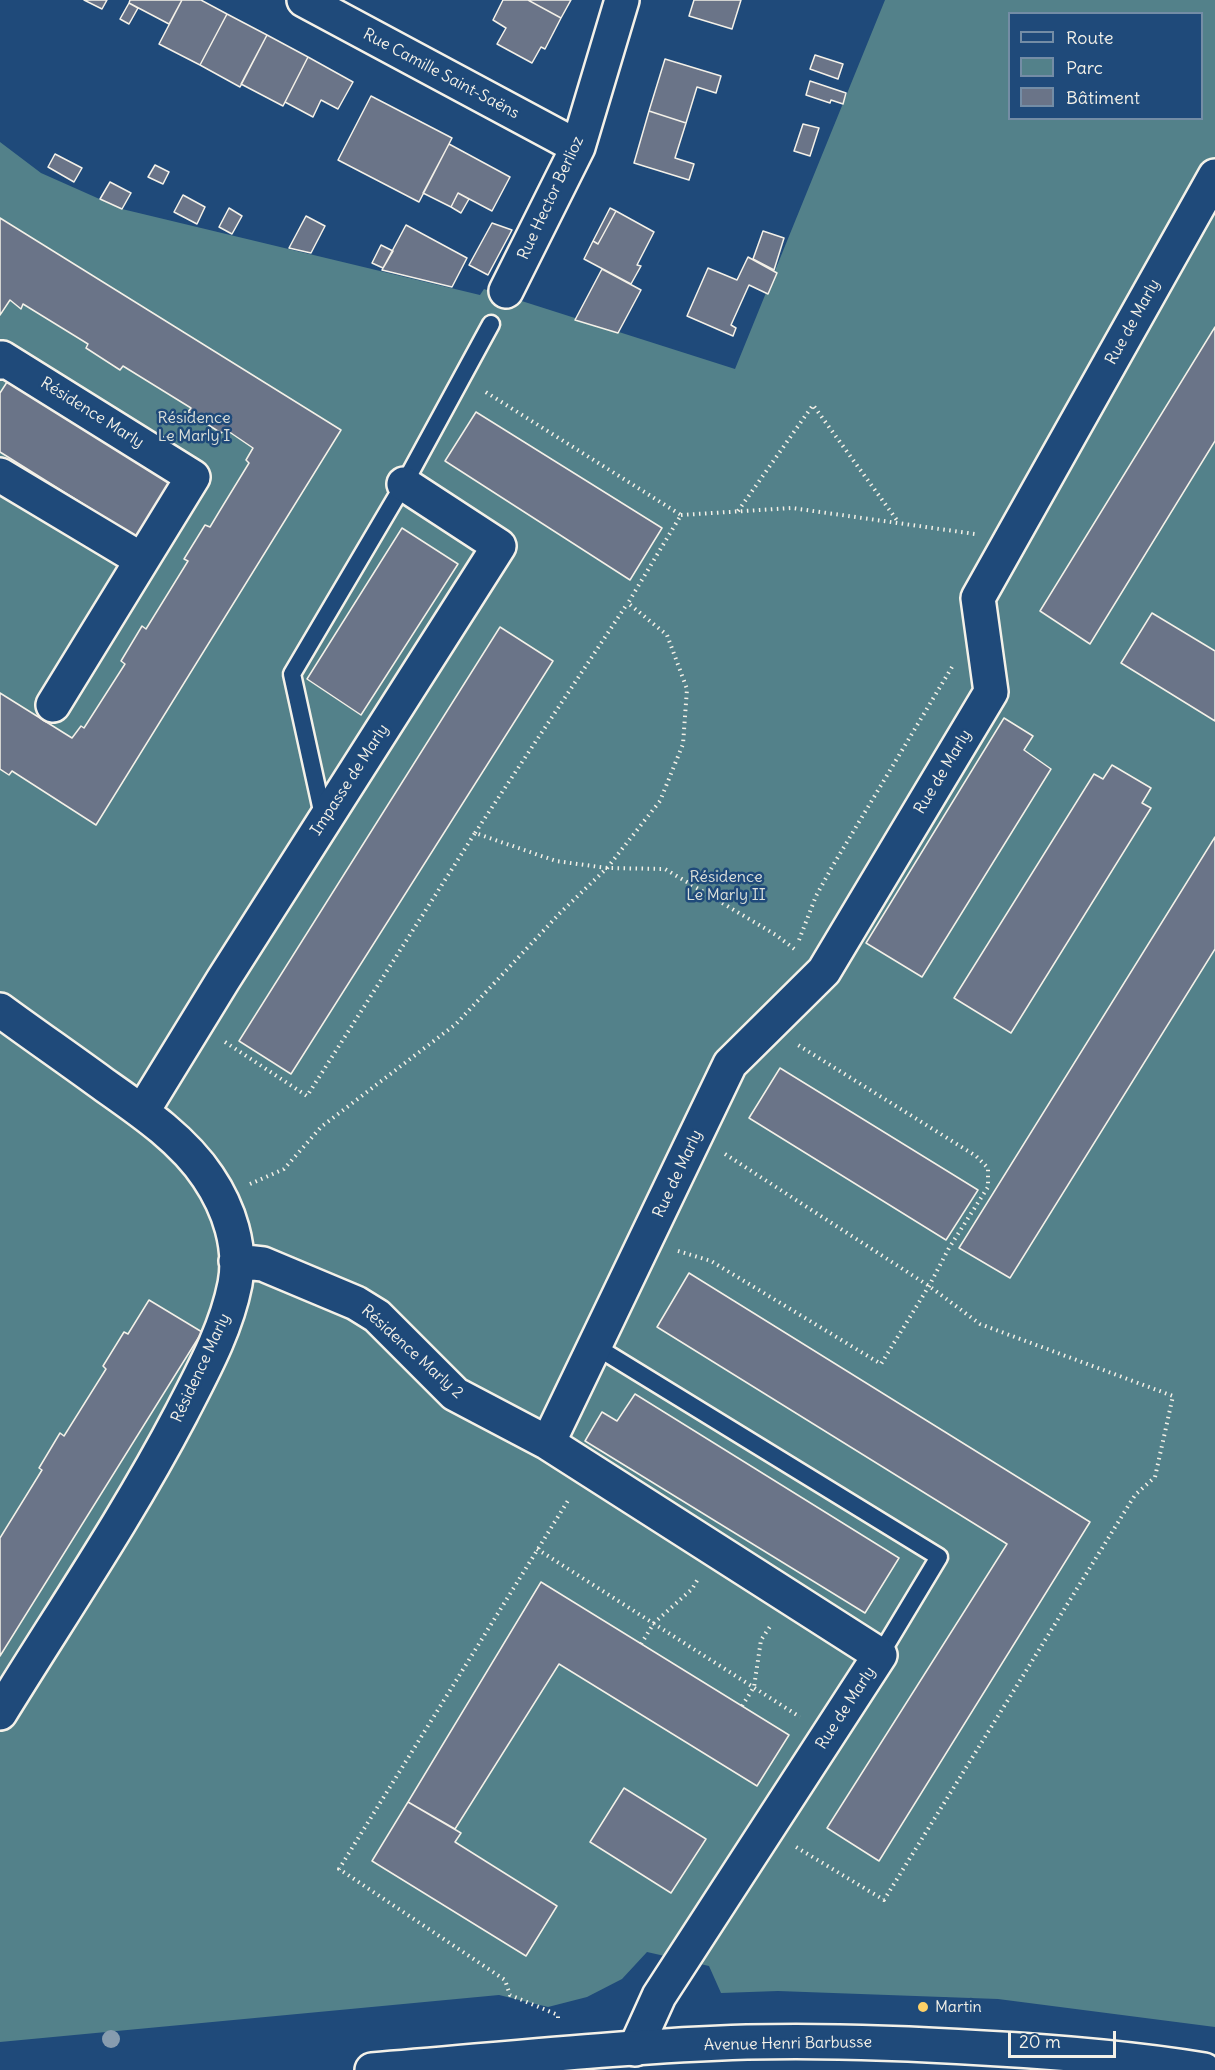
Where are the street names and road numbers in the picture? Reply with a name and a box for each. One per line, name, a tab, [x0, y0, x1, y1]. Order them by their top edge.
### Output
street label: Rue Camille Saint-Saëns	[360, 25, 522, 123]
street label: Rue Hector Berlioz	[514, 133, 588, 263]
street label: Rue de Marly	[1102, 276, 1164, 368]
street label: Résidence Marly	[37, 374, 147, 452]
street label: Impasse de Marly	[307, 721, 393, 839]
street label: Rue de Marly	[910, 726, 976, 818]
street label: Rue de Marly	[649, 1127, 707, 1221]
street label: Résidence Marly 2	[357, 1301, 467, 1403]
street label: Résidence Marly	[167, 1310, 235, 1426]
street label: Rue de Marly	[812, 1663, 880, 1753]
street label: Avenue Henri Barbusse	[704, 2033, 872, 2055]

